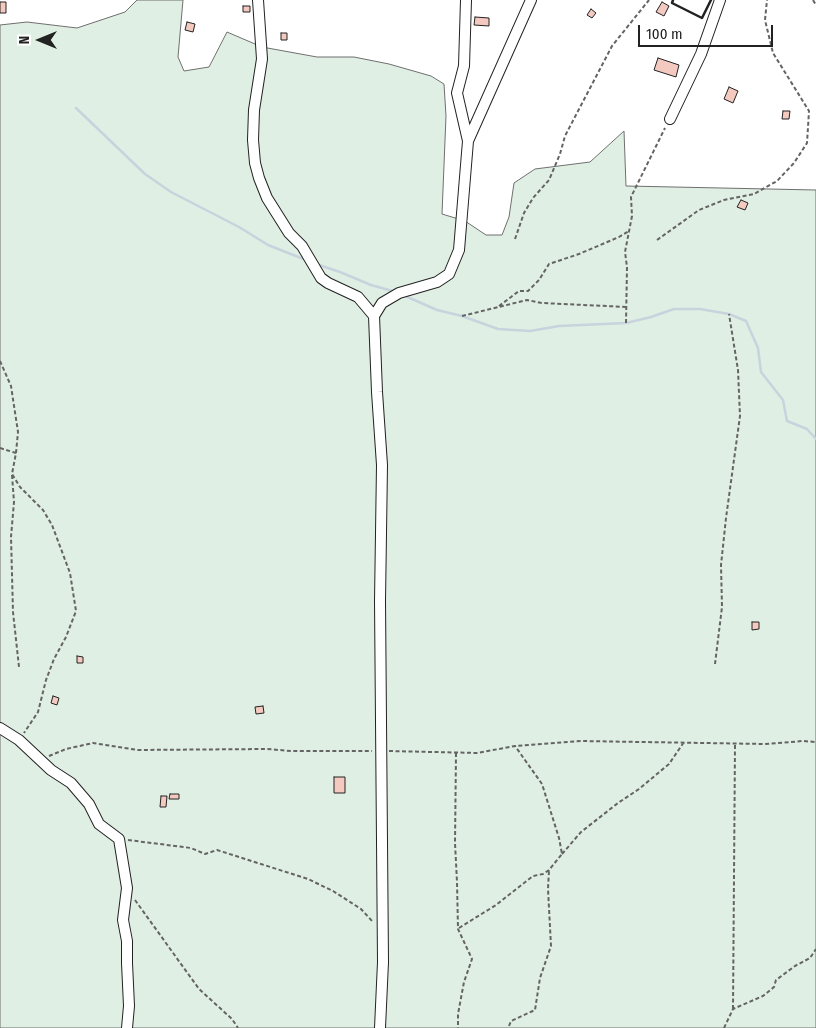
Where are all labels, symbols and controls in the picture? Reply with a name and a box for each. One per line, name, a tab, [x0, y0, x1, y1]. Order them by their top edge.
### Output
north arrow	[15, 15, 65, 65]
scale bar	[641, 15, 776, 47]
text: 100 m	[646, 25, 683, 43]
text: N	[16, 36, 33, 44]

